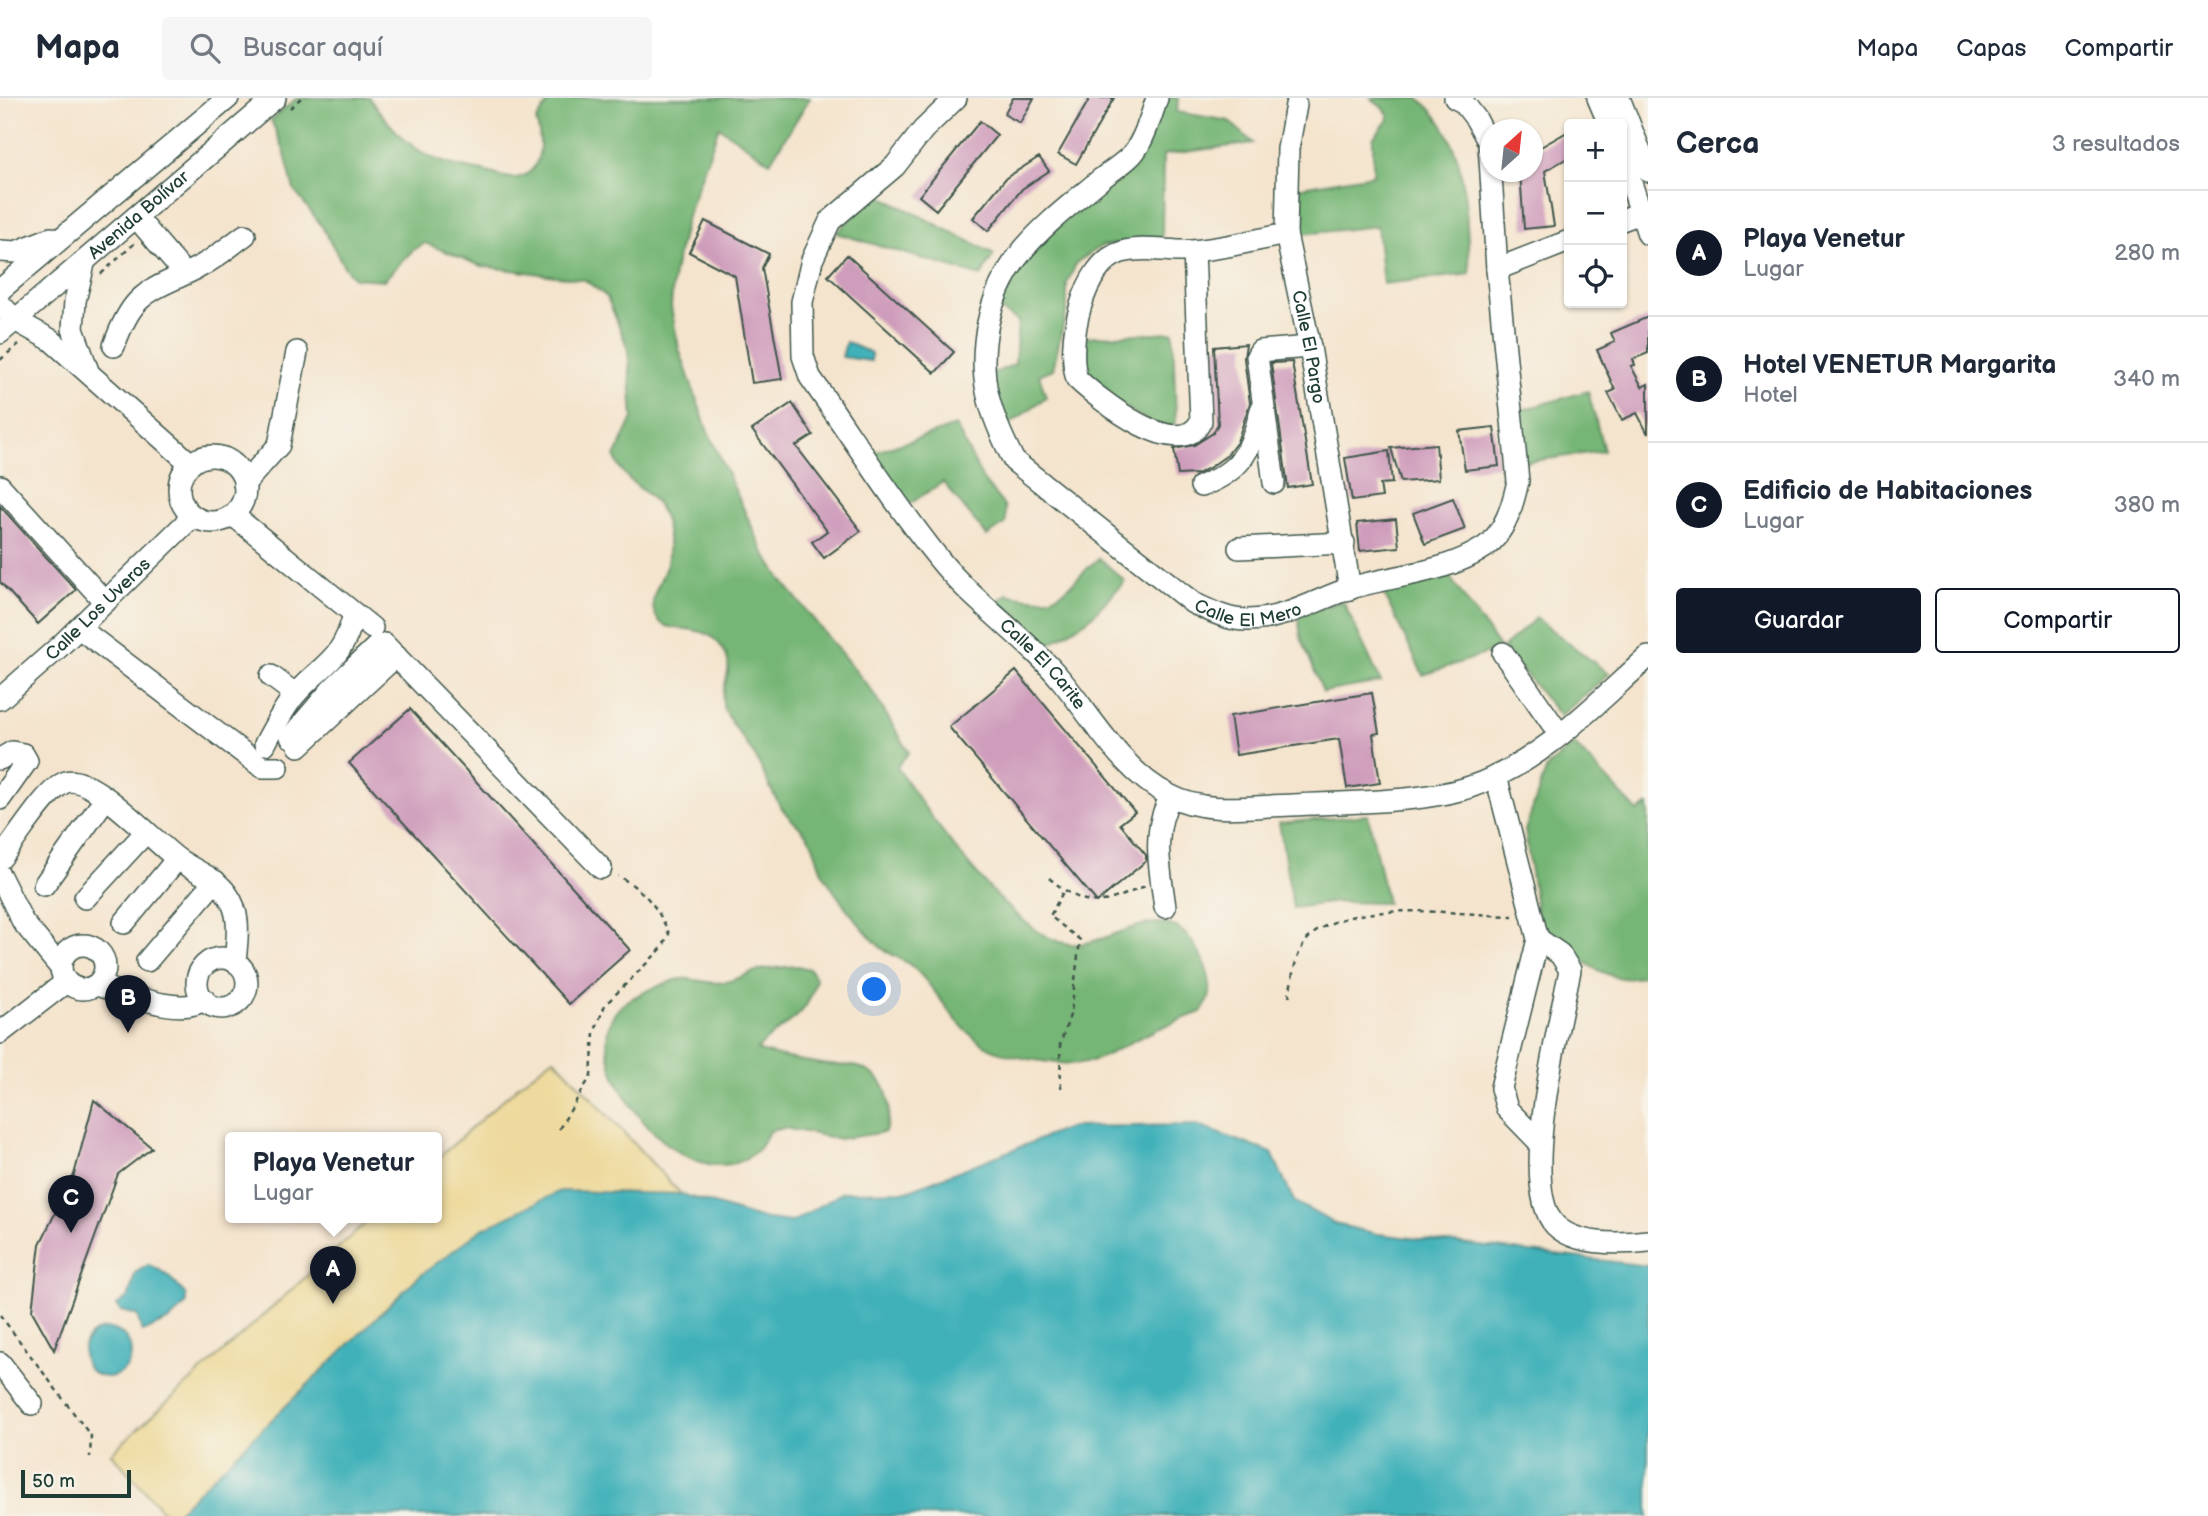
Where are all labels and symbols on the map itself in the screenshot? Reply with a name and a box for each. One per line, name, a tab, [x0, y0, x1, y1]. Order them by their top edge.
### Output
north arrow	[1480, 119, 1543, 182]
street label: Avenida Bolívar	[84, 166, 194, 264]
street label: Calle El Pargo	[1287, 288, 1329, 405]
street label: Calle Los Uveros	[41, 554, 155, 665]
street label: Calle El Mero	[1191, 595, 1305, 631]
street label: Calle El Carite	[995, 615, 1090, 714]
your location	[857, 972, 891, 1006]
pin: B	[105, 975, 151, 1033]
pin: C	[48, 1175, 94, 1233]
pin: A	[310, 1246, 356, 1304]
scale bar	[21, 1467, 131, 1499]

